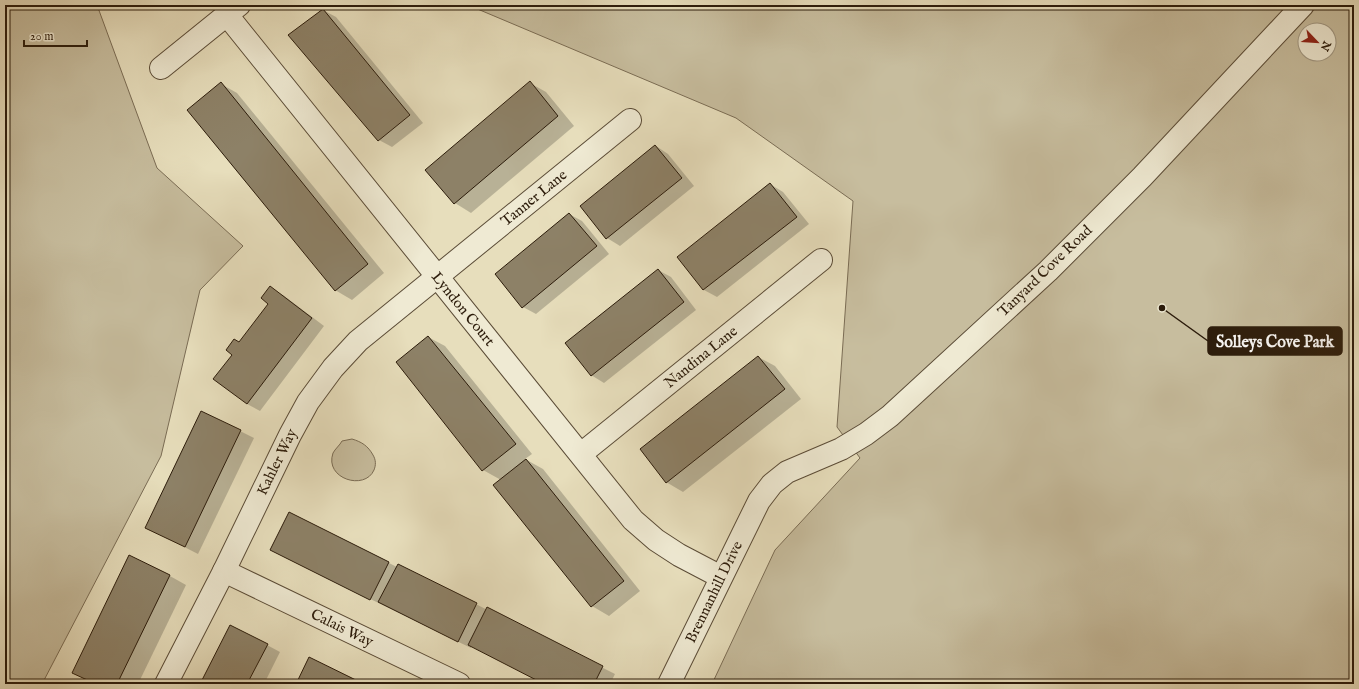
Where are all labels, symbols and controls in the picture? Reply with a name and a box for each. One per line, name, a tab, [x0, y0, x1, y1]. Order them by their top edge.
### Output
scale bar	[24, 22, 87, 48]
north arrow	[1297, 22, 1337, 62]
text: 20 m	[30, 29, 53, 44]
text: N	[1317, 38, 1334, 54]
street label: Tanner Lane	[497, 165, 571, 231]
street label: Tanyard Cove Road	[994, 220, 1097, 321]
street label: Lyndon Court	[427, 268, 499, 350]
street label: Nandina Lane	[661, 322, 742, 392]
callout: Solleys Cove Park	[1208, 327, 1342, 355]
text: Solleys Cove Park	[1216, 333, 1334, 353]
street label: Kahler Way	[253, 425, 302, 499]
street label: Brennanhill Drive	[681, 538, 747, 646]
street label: Calais Way	[308, 605, 377, 652]

